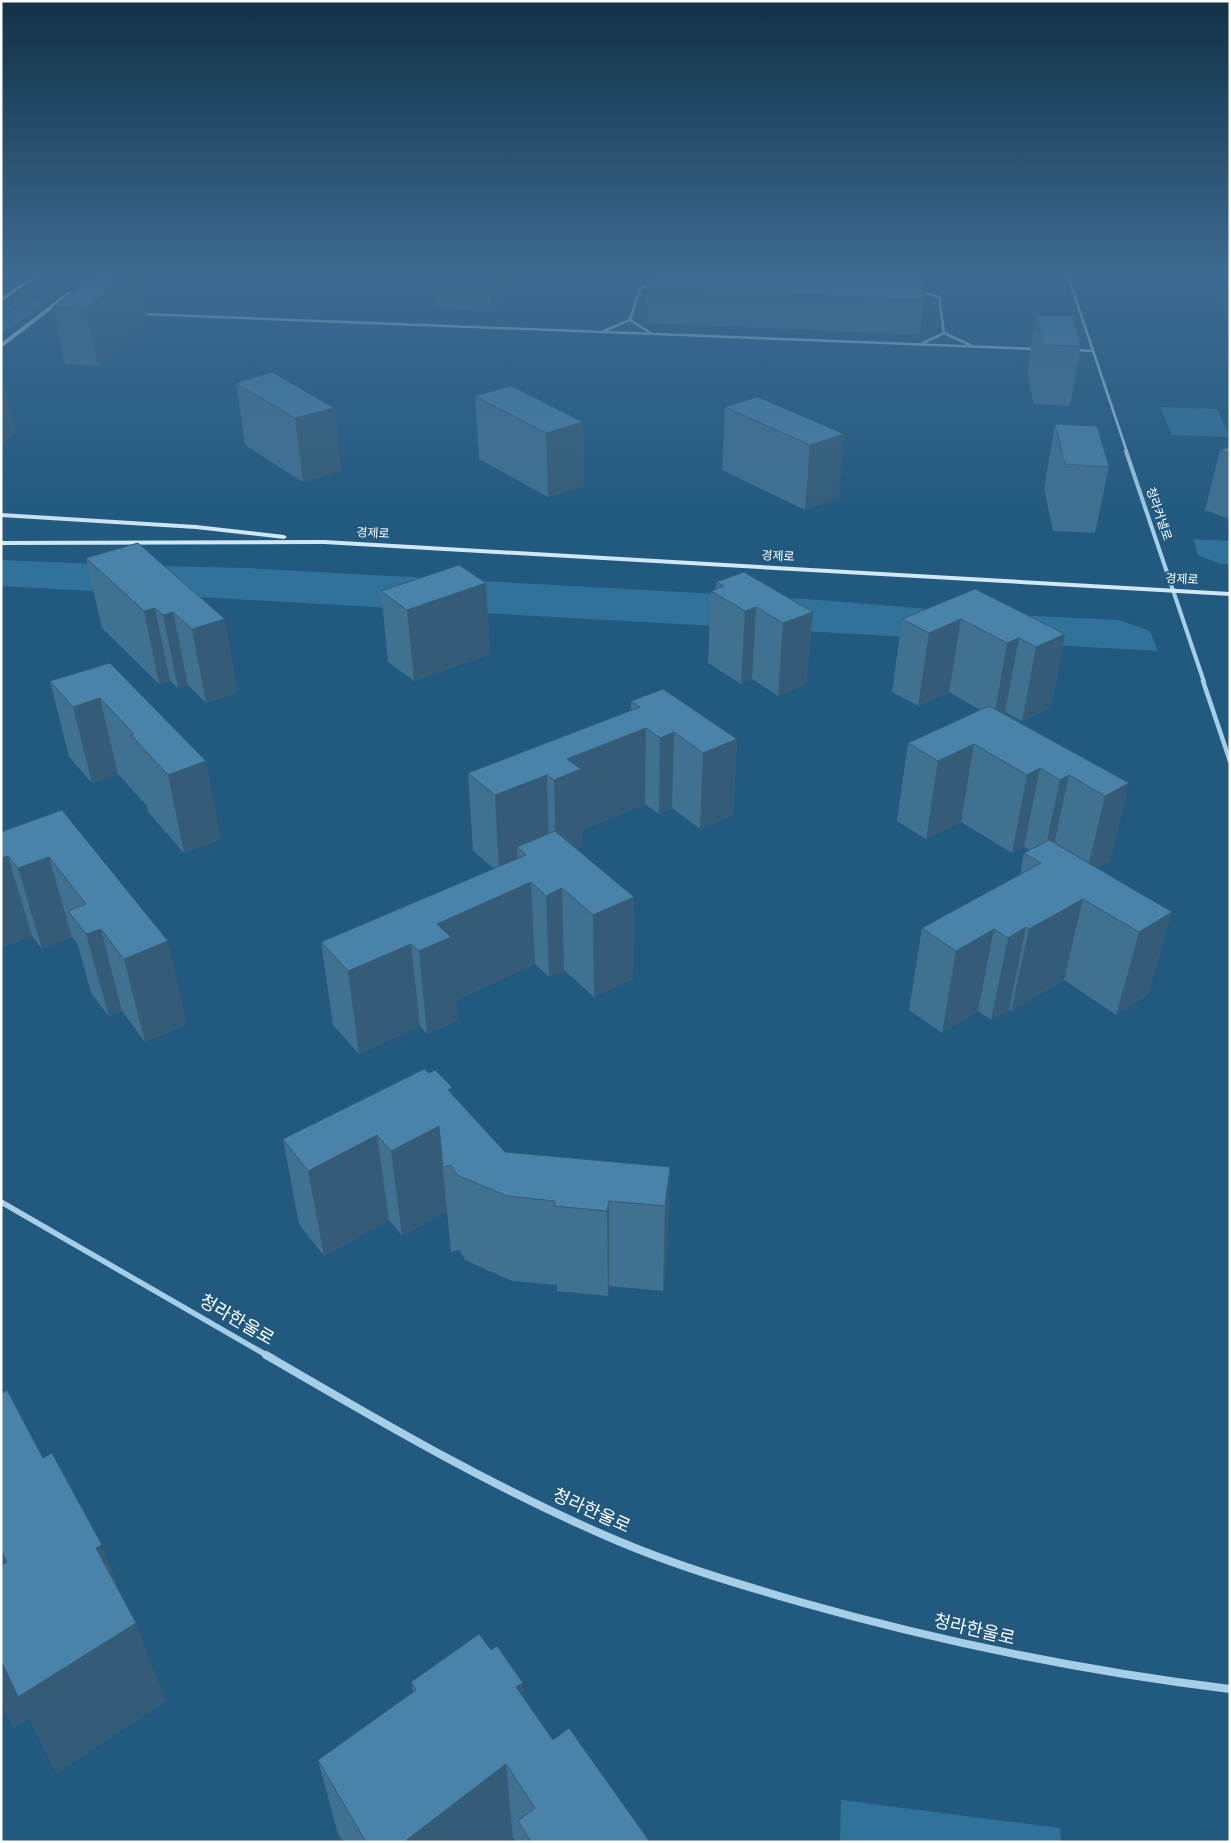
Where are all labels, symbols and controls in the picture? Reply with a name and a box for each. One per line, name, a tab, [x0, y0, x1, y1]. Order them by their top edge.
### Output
street label: 청라커낼로	[1141, 485, 1175, 543]
street label: 경제로	[356, 525, 390, 543]
street label: 경제로	[761, 548, 795, 566]
street label: 경제로	[1165, 571, 1199, 589]
street label: 청라한울로	[194, 1290, 278, 1352]
street label: 청라한울로	[548, 1485, 634, 1539]
street label: 청라한울로	[931, 1610, 1017, 1652]

